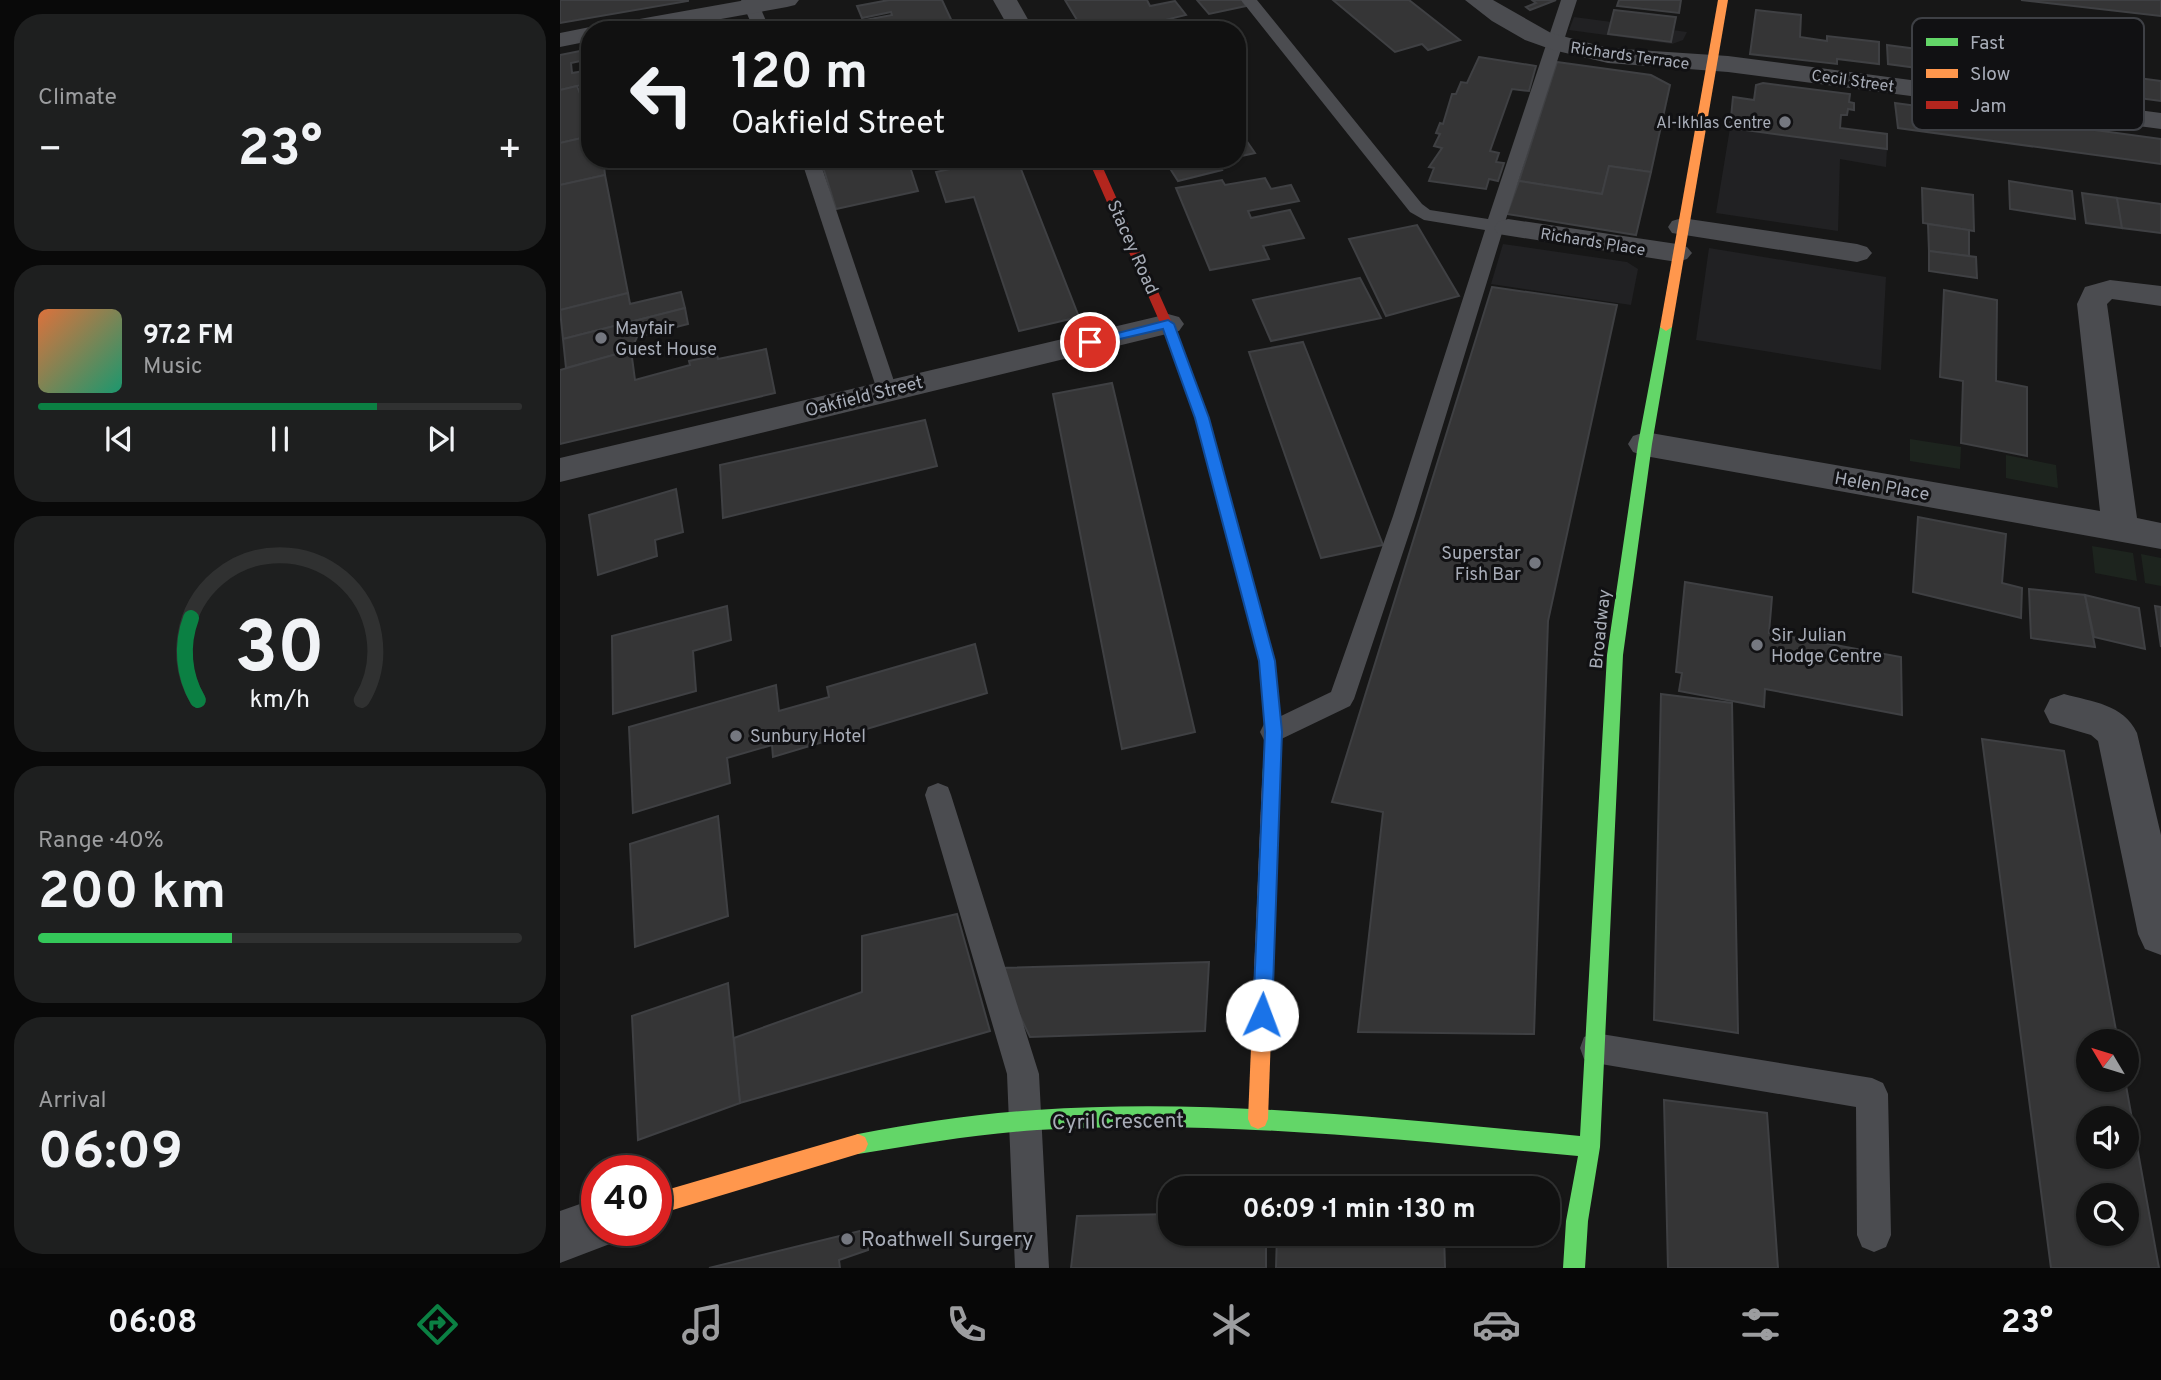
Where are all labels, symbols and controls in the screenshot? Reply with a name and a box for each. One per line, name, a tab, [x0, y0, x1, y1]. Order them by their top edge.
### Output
legend	[1912, 18, 2144, 130]
text: Fast	[1970, 32, 2005, 56]
street label: Richards Terrace	[1569, 39, 1691, 75]
text: 120 m	[731, 44, 868, 106]
icon: left	[616, 49, 707, 140]
text: Slow	[1970, 63, 2010, 87]
street label: Cecil Street	[1810, 66, 1895, 98]
text: Climate	[38, 84, 117, 113]
text: Jam	[1970, 95, 2007, 119]
text: Oakfield Street	[731, 105, 945, 145]
place label: Al-Ikhlas Centre	[1656, 114, 1771, 134]
marker: Al-Ikhlas Centre	[1777, 114, 1793, 130]
text: 23°	[238, 118, 322, 184]
text: −	[38, 127, 63, 176]
text: +	[497, 127, 522, 176]
street label: Stacey Road	[1101, 197, 1163, 298]
street label: Richards Place	[1539, 225, 1647, 261]
pin	[1060, 312, 1120, 372]
place label: Mayfair Guest House	[615, 318, 717, 362]
text: 97.2 FM	[143, 320, 234, 353]
icon: arrive	[1071, 323, 1109, 361]
marker: Mayfair Guest House	[593, 330, 609, 346]
text: Music	[143, 353, 203, 382]
street label: Oakfield Street	[803, 372, 926, 423]
icon: previous	[100, 420, 138, 458]
icon: pause	[261, 420, 299, 458]
icon: next	[422, 420, 460, 458]
street label: Helen Place	[1833, 468, 1931, 507]
place label: Superstar Fish Bar	[1441, 543, 1521, 587]
marker: Superstar Fish Bar	[1527, 555, 1543, 571]
street label: Broadway	[1586, 588, 1617, 670]
text: 30	[235, 606, 325, 698]
place label: Sir Julian Hodge Centre	[1771, 625, 1882, 669]
marker: Sir Julian Hodge Centre	[1749, 637, 1765, 653]
text: km/h	[250, 685, 310, 717]
place label: Sunbury Hotel	[750, 726, 866, 749]
marker: Sunbury Hotel	[728, 728, 744, 744]
text: Range · 40%	[38, 827, 164, 856]
text: 200 km	[38, 861, 226, 927]
position arrow	[1225, 978, 1299, 1052]
north arrow	[2076, 1029, 2138, 1092]
map controls	[2076, 1029, 2139, 1246]
text: Arrival	[38, 1087, 107, 1116]
button: sound	[2076, 1106, 2139, 1169]
street label: Cyril Crescent	[1052, 1108, 1184, 1137]
text: 06:09	[38, 1121, 183, 1187]
speed limit sign: 40	[581, 1155, 672, 1246]
button: search	[2076, 1183, 2139, 1246]
text: 06:09 · 1 min · 130 m	[1243, 1194, 1475, 1227]
place label: Roathwell Surgery	[861, 1227, 1033, 1254]
marker: Roathwell Surgery	[839, 1231, 855, 1247]
icon: directions	[413, 1300, 462, 1349]
icon: music	[678, 1300, 727, 1349]
icon: phone	[942, 1300, 991, 1349]
icon: climate	[1207, 1300, 1256, 1349]
icon: car	[1472, 1300, 1521, 1349]
icon: filters	[1736, 1300, 1785, 1349]
text: 06:08	[108, 1304, 197, 1344]
text: 23°	[2001, 1304, 2053, 1344]

